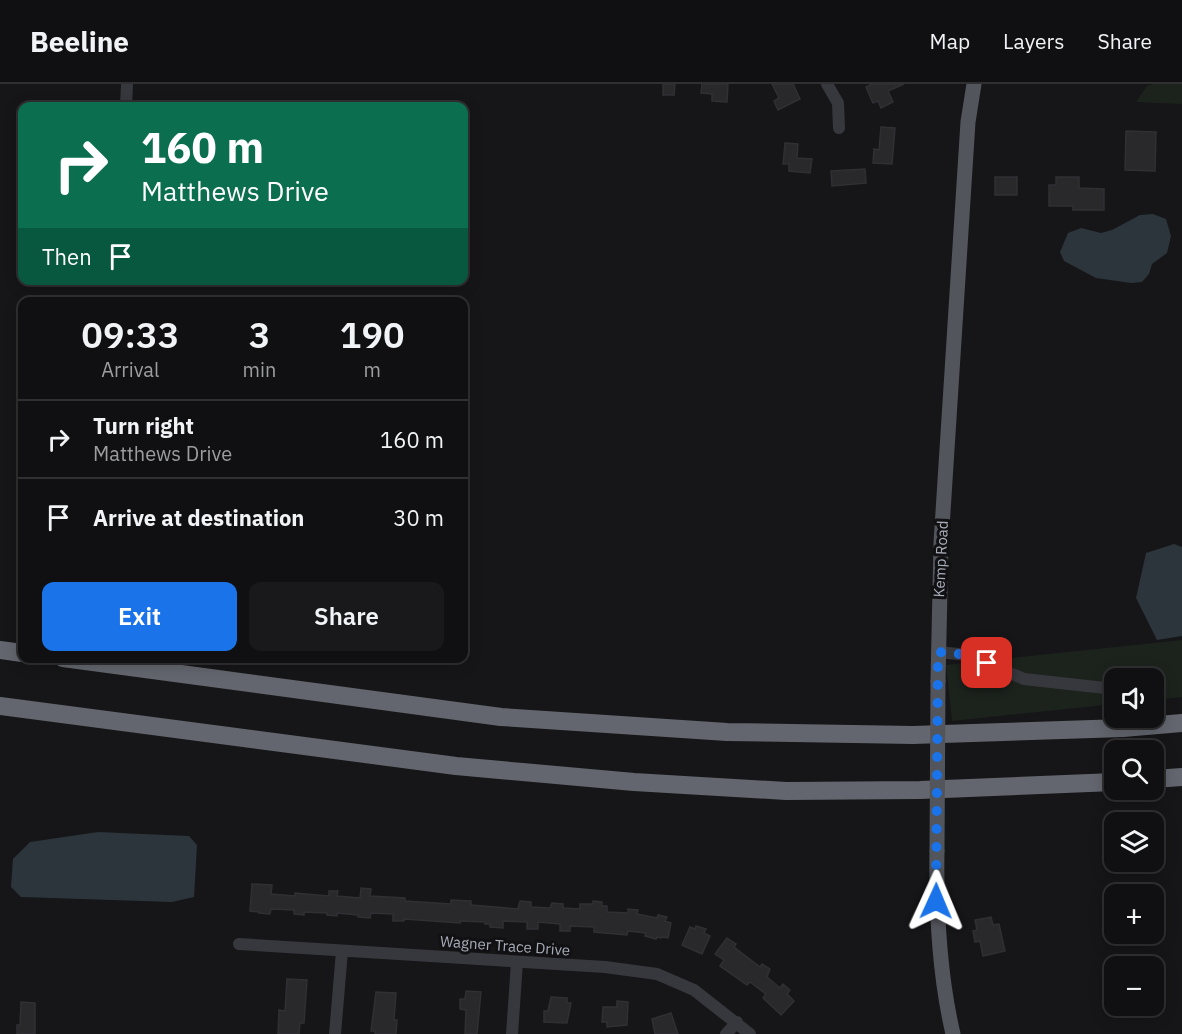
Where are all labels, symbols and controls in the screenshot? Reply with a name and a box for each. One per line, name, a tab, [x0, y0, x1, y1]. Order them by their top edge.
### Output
text: Beeline	[30, 23, 129, 60]
text: Map	[930, 27, 970, 55]
text: Layers	[1003, 27, 1065, 55]
text: Share	[1098, 27, 1152, 55]
text: 160 m	[141, 120, 264, 175]
icon: right	[42, 126, 120, 204]
text: Matthews Drive	[141, 173, 329, 208]
icon: arrive	[104, 240, 137, 273]
text: Then	[42, 242, 92, 271]
text: 09:33	[81, 311, 179, 358]
text: 3	[249, 311, 270, 358]
text: 190	[340, 311, 405, 358]
text: Arrival	[101, 356, 159, 383]
text: min	[243, 356, 276, 383]
text: m	[363, 356, 381, 383]
text: Turn right	[93, 411, 194, 440]
icon: right	[42, 423, 75, 456]
text: 160 m	[380, 425, 444, 454]
text: Matthews Drive	[93, 440, 232, 467]
icon: arrive	[42, 501, 75, 534]
text: Arrive at destination	[93, 503, 304, 532]
text: 30 m	[393, 503, 444, 532]
street label: Kemp Road	[929, 520, 952, 598]
button: Exit	[42, 582, 237, 651]
button: Share	[249, 582, 444, 651]
pin	[961, 637, 1012, 688]
icon: arrive	[970, 646, 1003, 679]
map controls	[1104, 668, 1164, 1016]
button: sound	[1104, 668, 1164, 728]
button: search	[1104, 740, 1164, 800]
button: layers	[1104, 812, 1164, 872]
position arrow	[904, 869, 968, 933]
button: +	[1104, 884, 1164, 944]
street label: Wagner Trace Drive	[439, 931, 571, 960]
button: −	[1104, 956, 1164, 1016]

